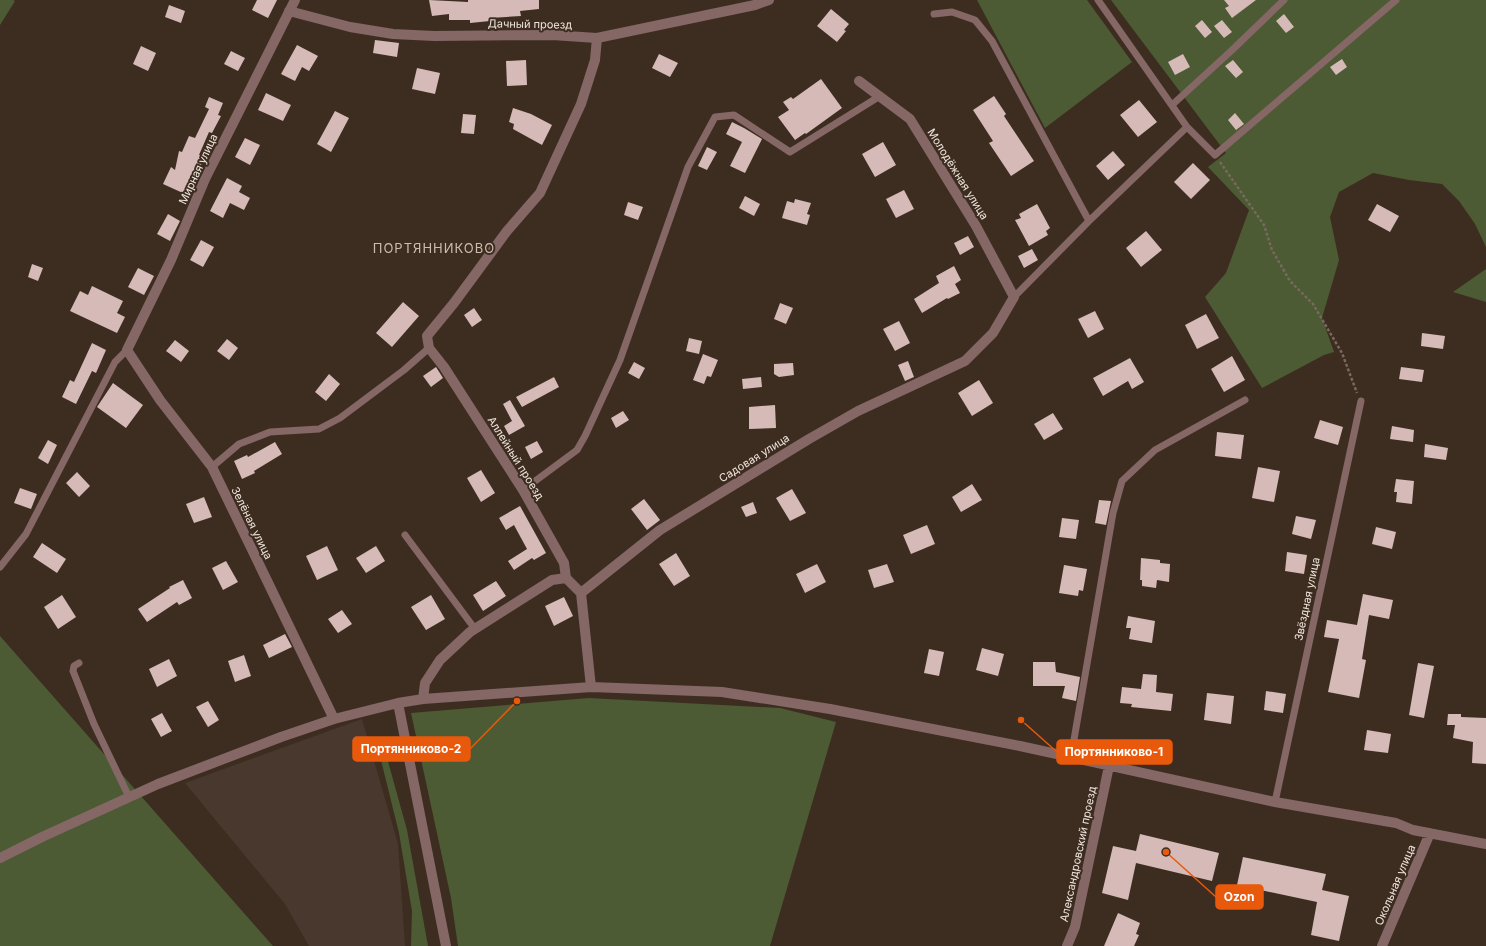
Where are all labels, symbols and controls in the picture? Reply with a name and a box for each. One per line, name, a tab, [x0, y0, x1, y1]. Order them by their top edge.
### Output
street label: Дачный проезд	[488, 16, 572, 32]
street label: Молодёжная улица	[924, 126, 992, 222]
street label: Мирная улица	[176, 131, 220, 207]
district label: ПОРТЯННИКОВО	[373, 240, 495, 256]
street label: Аллейный проезд	[485, 414, 547, 502]
street label: Садовая улица	[716, 431, 792, 485]
street label: Зелёная улица	[228, 484, 276, 562]
street label: Звёздная улица	[1291, 556, 1323, 642]
callout: Портянниково-2	[353, 737, 470, 761]
callout: Портянниково-1	[1057, 740, 1172, 764]
text: Портянниково-2	[361, 741, 461, 756]
text: Портянниково-1	[1065, 744, 1163, 759]
street label: Александровский проезд	[1057, 785, 1099, 923]
street label: Окольная улица	[1372, 843, 1418, 927]
callout: Ozon	[1216, 885, 1263, 909]
text: Ozon	[1224, 889, 1254, 904]

